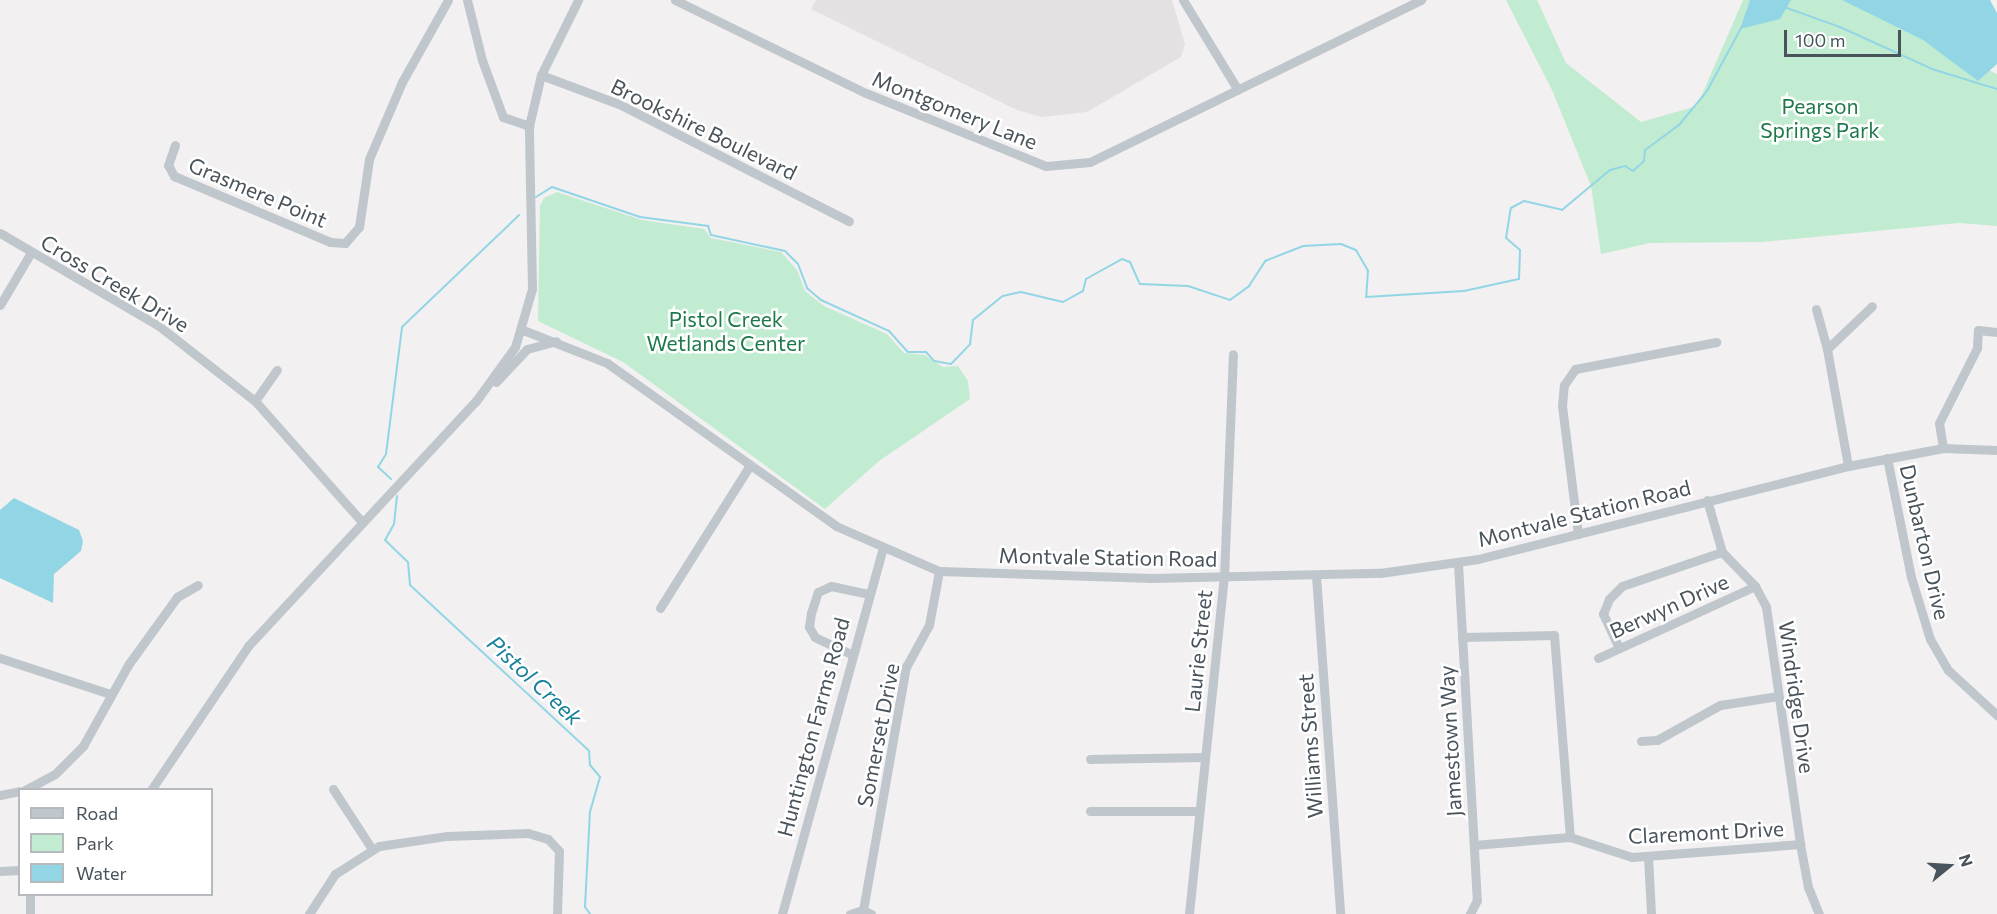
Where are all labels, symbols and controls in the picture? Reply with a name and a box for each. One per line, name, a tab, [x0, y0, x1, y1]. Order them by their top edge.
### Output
scale bar	[1787, 18, 1904, 56]
text: 100 m	[1795, 29, 1845, 51]
street label: Montgomery Lane	[869, 65, 1041, 155]
street label: Brookshire Boulevard	[607, 73, 801, 185]
park label: Pearson Springs Park	[1760, 93, 1880, 143]
street label: Grasmere Point	[185, 151, 331, 233]
street label: Cross Creek Drive	[36, 229, 194, 337]
park label: Pistol Creek Wetlands Center	[647, 306, 805, 356]
street label: Dunbarton Drive	[1895, 462, 1955, 622]
street label: Montvale Station Road	[1475, 474, 1693, 552]
street label: Montvale Station Road	[999, 542, 1217, 572]
street label: Berwyn Drive	[1606, 569, 1732, 643]
street label: Laurie Street	[1179, 589, 1217, 713]
street label: Huntington Farms Road	[772, 615, 854, 839]
street label: Windridge Drive	[1774, 619, 1820, 775]
water label: Pistol Creek	[482, 629, 588, 731]
street label: Somerset Drive	[852, 661, 904, 809]
street label: Jamestown Way	[1433, 665, 1467, 817]
street label: Williams Street	[1292, 673, 1328, 819]
legend	[18, 788, 213, 896]
text: Road	[76, 802, 118, 824]
street label: Claremont Drive	[1627, 815, 1785, 849]
text: Park	[76, 832, 114, 854]
north arrow	[1919, 836, 1979, 896]
text: N	[1956, 852, 1977, 869]
text: Water	[76, 862, 127, 884]

